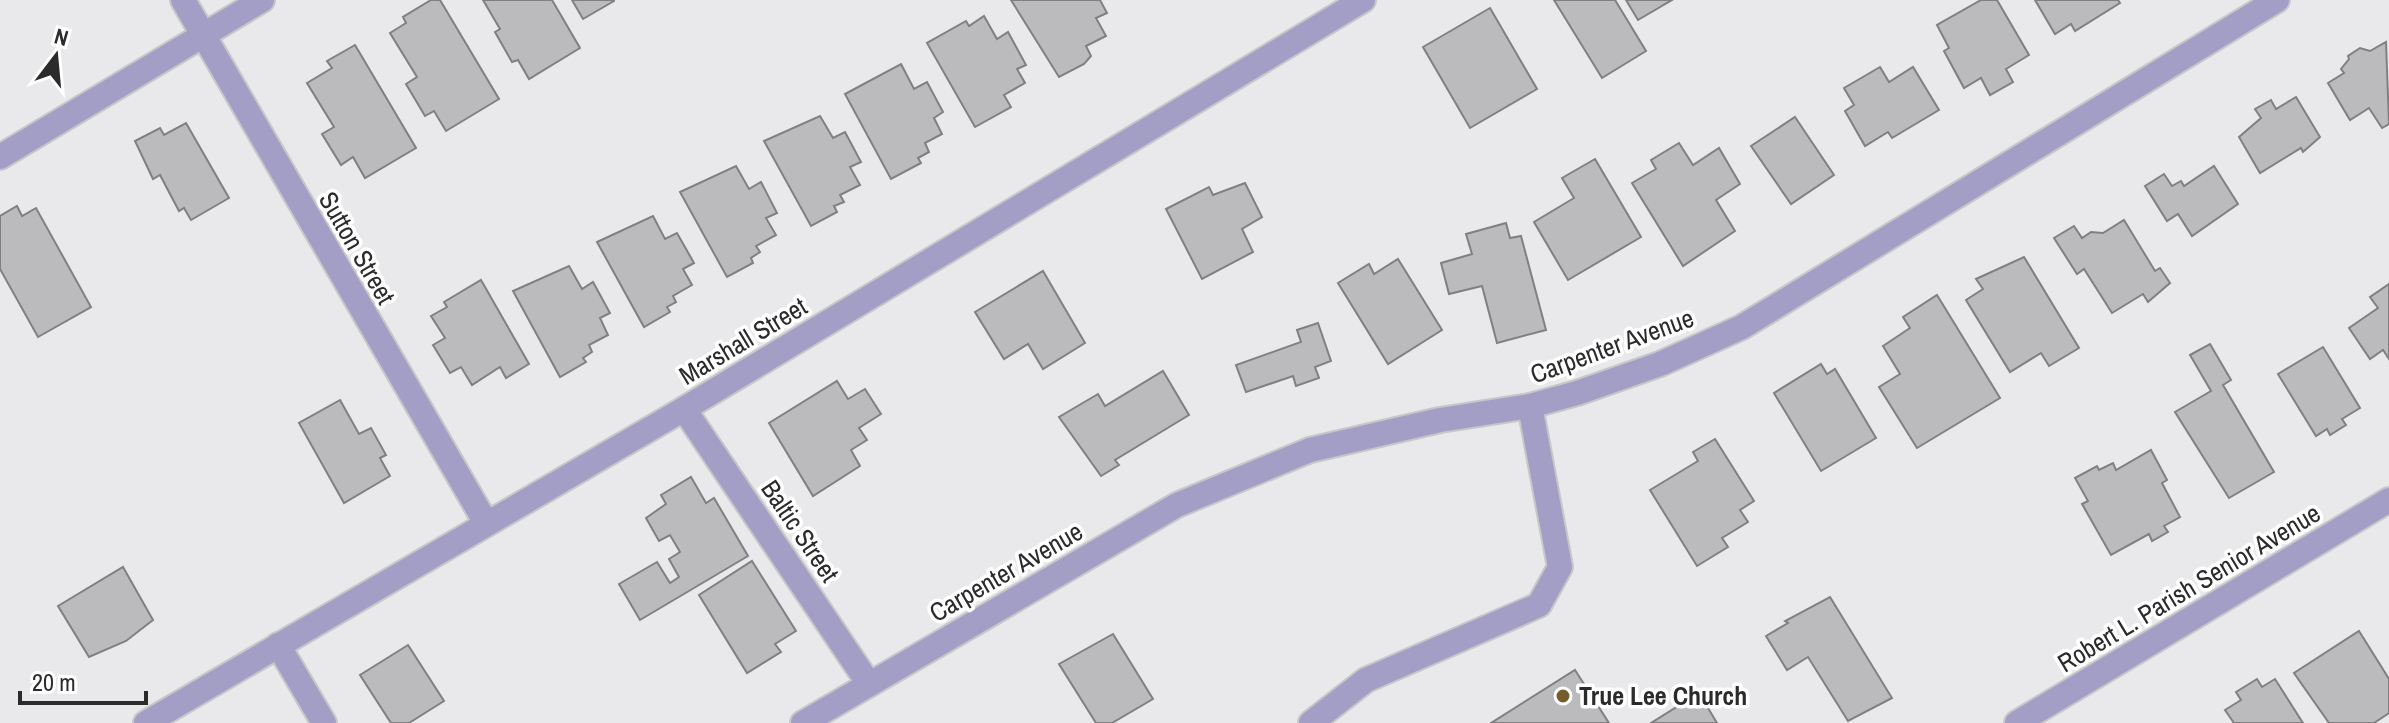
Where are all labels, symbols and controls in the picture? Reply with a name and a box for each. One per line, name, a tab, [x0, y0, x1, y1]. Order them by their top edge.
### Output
north arrow	[16, 16, 96, 96]
text: N	[51, 21, 72, 53]
street label: Sutton Street	[311, 185, 404, 310]
street label: Marshall Street	[672, 289, 813, 392]
street label: Carpenter Avenue	[1525, 300, 1698, 391]
street label: Baltic Street	[753, 473, 847, 589]
street label: Robert L. Parish Senior Avenue	[2051, 495, 2327, 680]
street label: Carpenter Avenue	[923, 514, 1089, 630]
scale bar	[20, 655, 146, 705]
text: 20 m	[32, 666, 76, 698]
place label: True Lee Church	[1579, 678, 1747, 713]
marker: True Lee Church	[1554, 687, 1572, 705]

